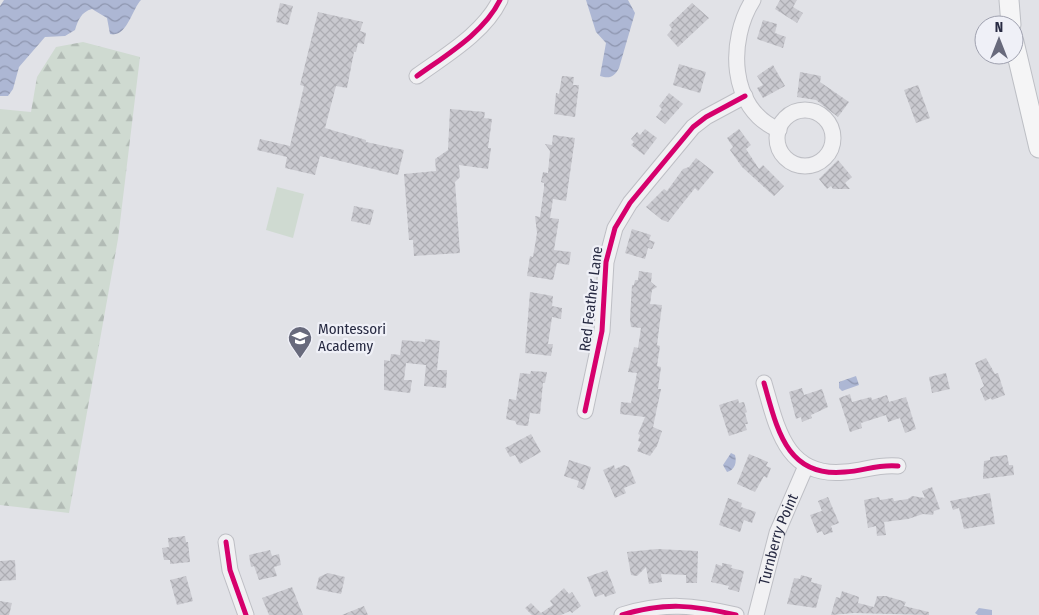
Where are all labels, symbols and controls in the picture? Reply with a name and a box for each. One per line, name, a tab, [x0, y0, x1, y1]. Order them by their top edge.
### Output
north arrow	[974, 15, 1024, 65]
text: N	[995, 19, 1003, 36]
street label: Red Feather Lane	[576, 245, 606, 353]
place label: Montessori Academy	[318, 320, 386, 355]
school or university icon: Montessori Academy	[287, 325, 313, 359]
street label: Turnberry Point	[755, 491, 802, 587]

